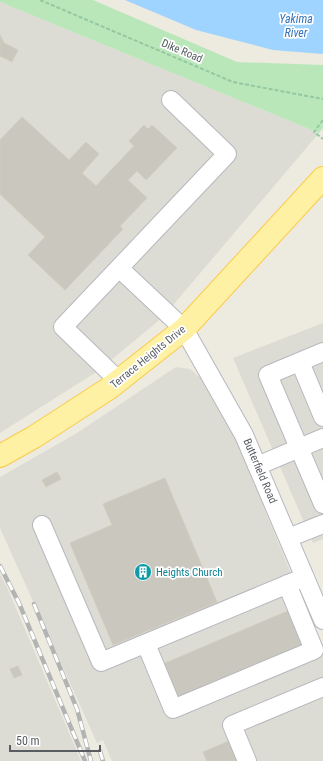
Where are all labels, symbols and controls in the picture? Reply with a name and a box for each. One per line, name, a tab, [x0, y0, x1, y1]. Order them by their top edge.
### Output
water label: Yakima River	[279, 12, 313, 40]
street label: Dike Road	[159, 37, 205, 65]
street label: Terrace Heights Drive	[108, 323, 188, 391]
street label: Butterfield Road	[240, 436, 280, 506]
building icon: Heights Church	[133, 562, 153, 582]
place label: Heights Church	[156, 566, 223, 579]
scale bar	[10, 727, 100, 753]
text: 50 m	[16, 734, 40, 748]

